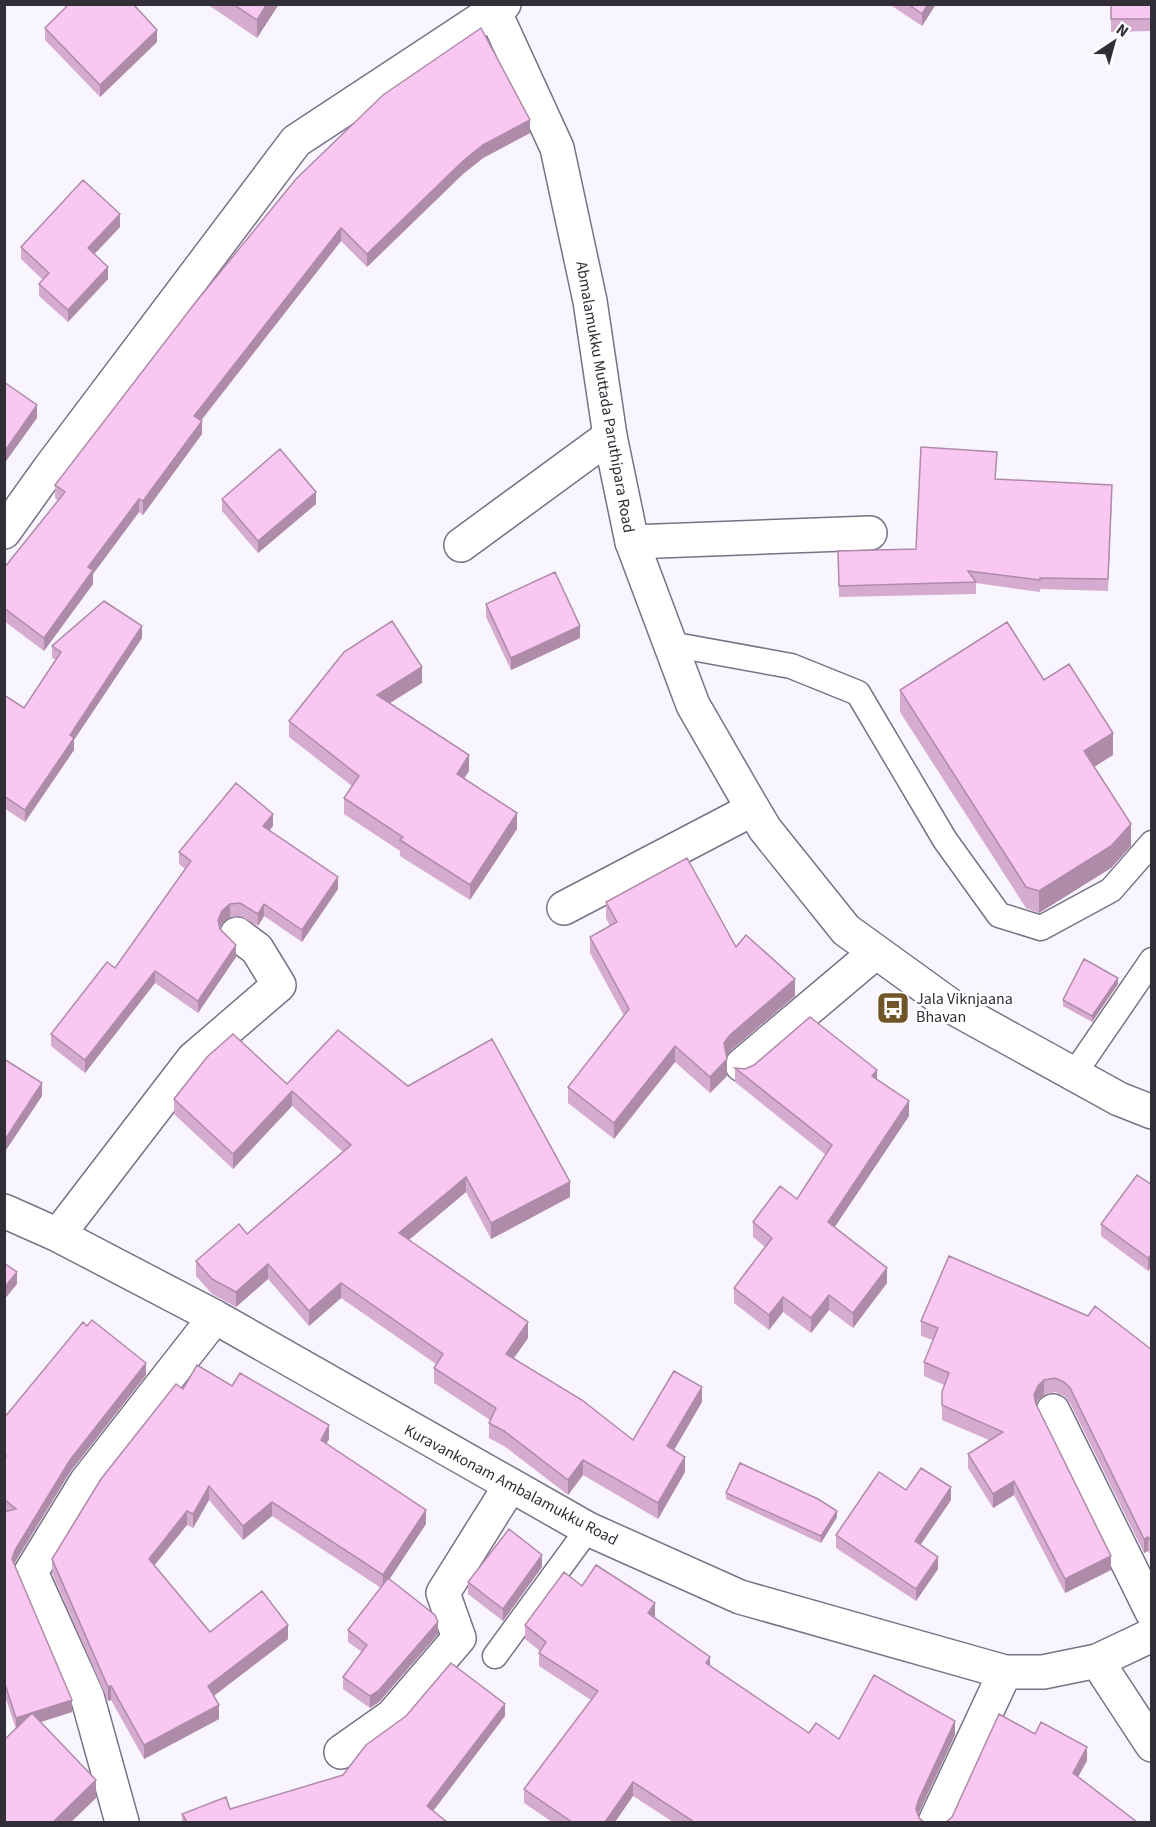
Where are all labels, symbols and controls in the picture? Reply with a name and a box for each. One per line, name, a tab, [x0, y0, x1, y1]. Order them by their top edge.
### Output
north arrow	[1084, 12, 1144, 72]
text: N	[1111, 19, 1133, 43]
street label: Abmalamukku Muttada Paruthipara Road	[570, 259, 640, 535]
place label: Jala Viknjaana Bhavan	[916, 988, 1013, 1028]
bus stop icon: Jala Viknjaana Bhavan	[875, 990, 911, 1026]
street label: Kuravankonam Ambalamukku Road	[400, 1419, 622, 1551]

